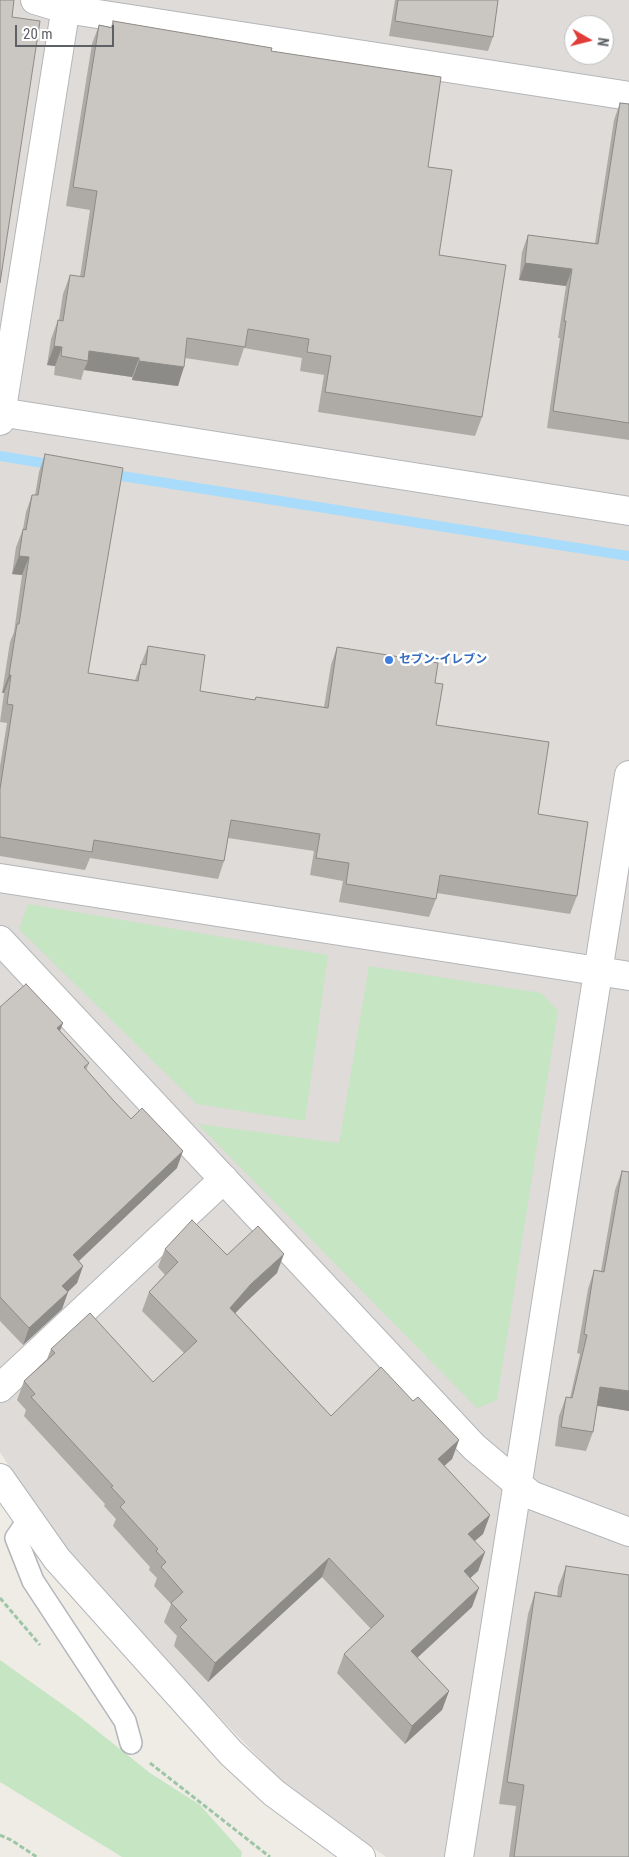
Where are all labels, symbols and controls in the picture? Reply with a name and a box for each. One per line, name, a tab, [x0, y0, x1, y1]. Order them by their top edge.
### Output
scale bar	[18, 15, 116, 47]
north arrow	[564, 15, 614, 65]
text: 20 m	[23, 25, 53, 43]
text: N	[594, 37, 611, 47]
place label: セブン-イレブン	[399, 653, 487, 667]
marker: セブン-イレブン	[383, 654, 395, 666]

